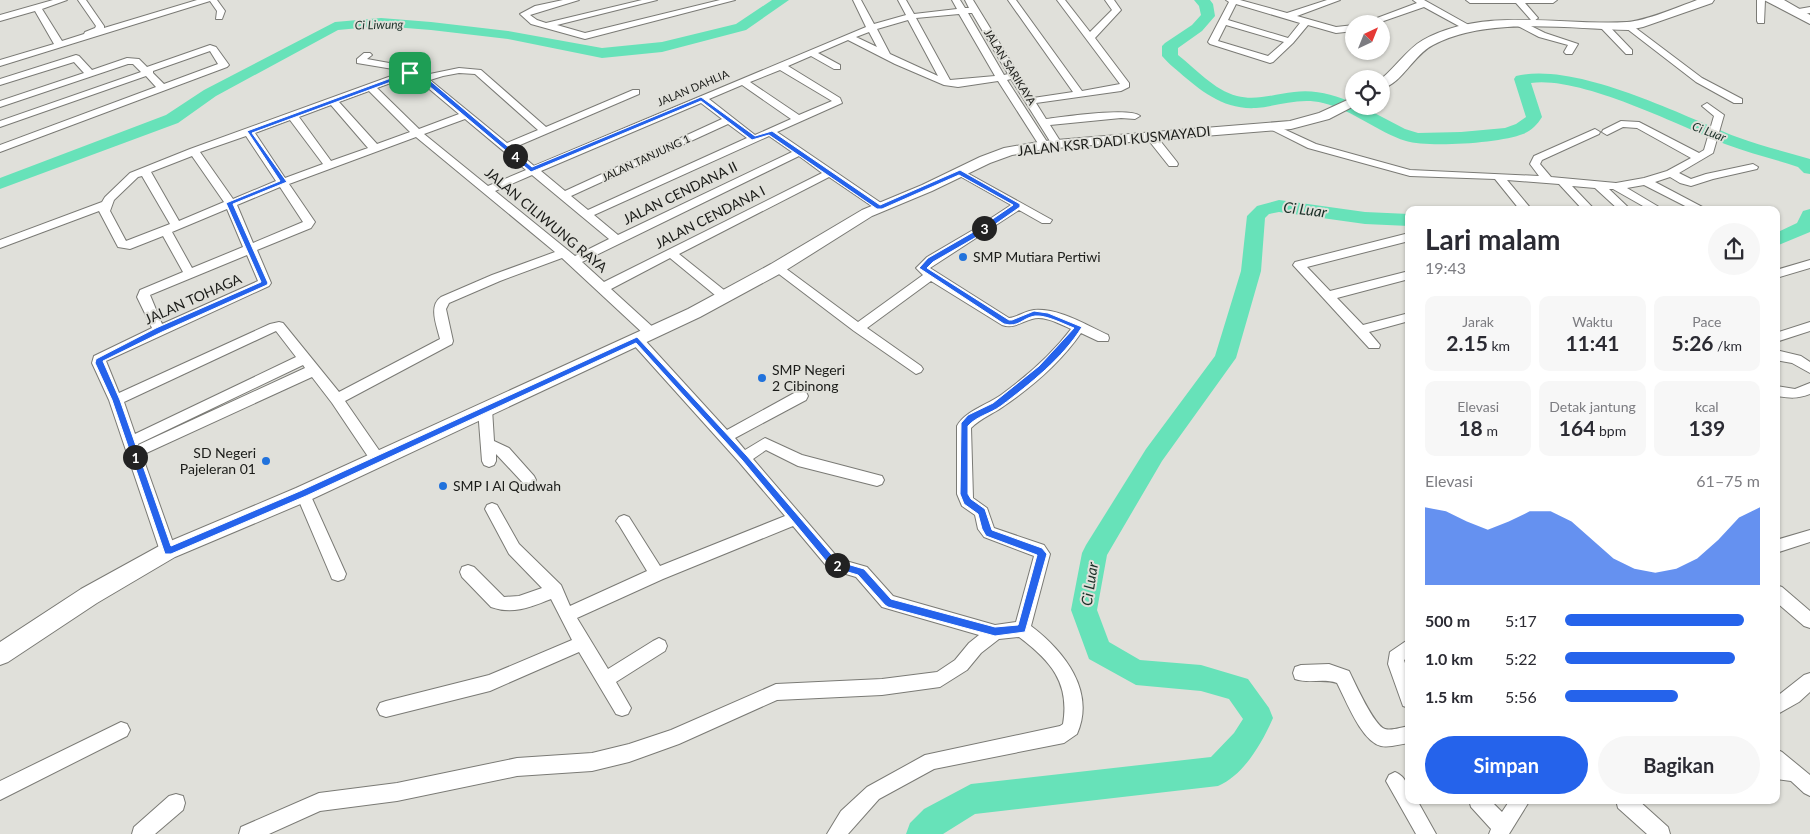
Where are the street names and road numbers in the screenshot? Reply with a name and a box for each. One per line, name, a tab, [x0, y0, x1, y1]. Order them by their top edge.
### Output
street label: JALAN SARIKAYA	[982, 26, 1039, 108]
street label: JALAN DAHLIA	[655, 66, 731, 108]
street label: JALAN KSR DADI KUSMAYADI	[1017, 122, 1211, 159]
street label: JALAN TANJUNG 1	[600, 131, 692, 184]
street label: JALAN CENDANA II	[620, 158, 740, 228]
street label: JALAN CILIWUNG RAYA	[482, 163, 611, 276]
street label: JALAN CENDANA I	[652, 182, 768, 252]
street label: JALAN TOHAGA	[142, 269, 244, 328]

